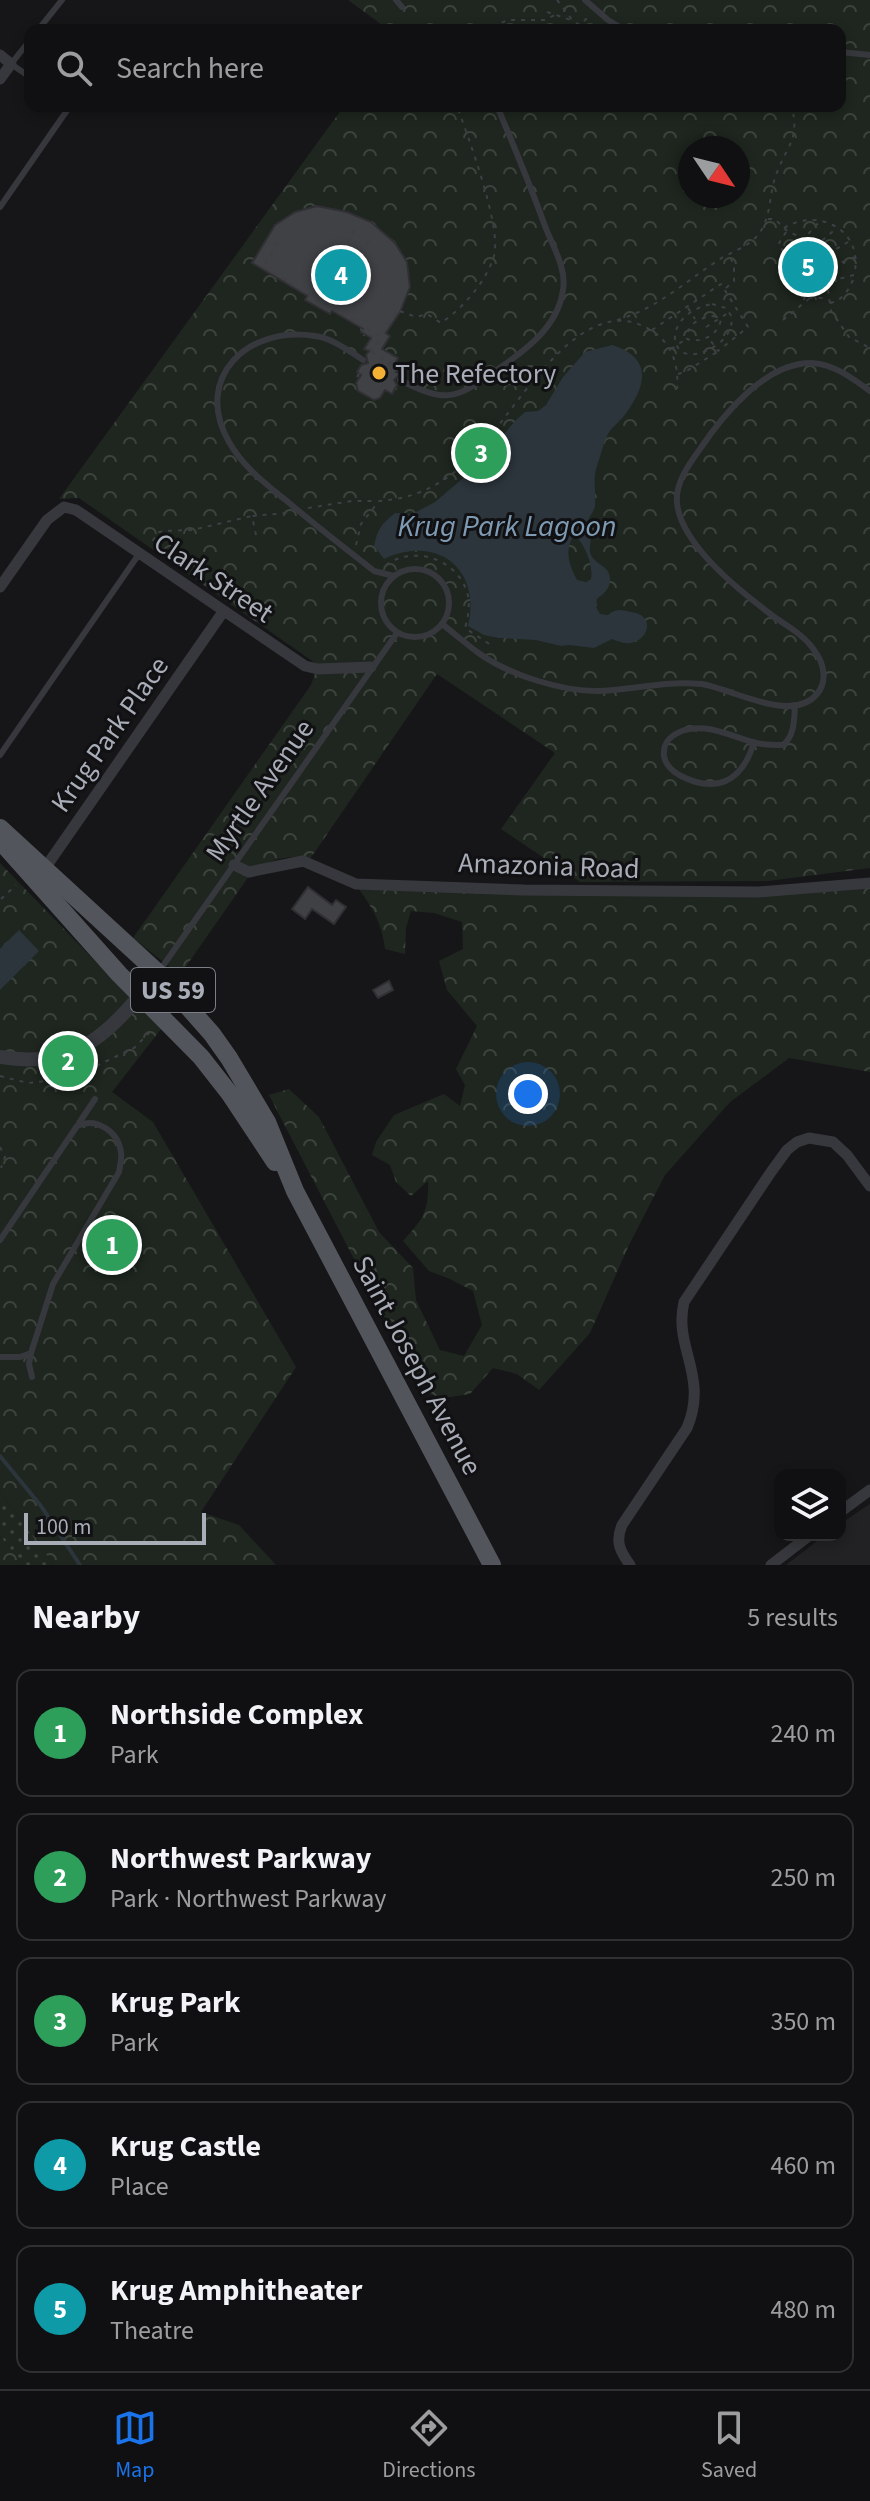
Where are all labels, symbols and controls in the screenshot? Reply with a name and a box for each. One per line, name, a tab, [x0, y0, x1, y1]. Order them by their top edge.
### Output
search box	[24, 24, 846, 112]
icon: search	[52, 46, 96, 90]
text: Search here	[116, 47, 264, 90]
north arrow	[678, 136, 750, 208]
pin: 5	[782, 237, 834, 297]
pin: 4	[315, 245, 367, 305]
place label: The Refectory	[395, 354, 556, 394]
marker: The Refectory	[370, 364, 388, 382]
pin: 3	[455, 423, 507, 483]
water label: Krug Park Lagoon	[397, 505, 617, 548]
street label: Clark Street	[146, 523, 282, 633]
street label: Krug Park Place	[41, 649, 178, 821]
street label: Myrtle Avenue	[196, 711, 324, 870]
street label: Amazonia Road	[458, 843, 640, 889]
road number: US 59	[131, 968, 215, 1012]
pin: 2	[42, 1031, 94, 1091]
your location	[508, 1074, 548, 1114]
pin: 1	[86, 1215, 138, 1275]
street label: Saint Joseph Avenue	[342, 1249, 492, 1482]
map controls	[774, 1469, 846, 1541]
button: layers	[774, 1469, 846, 1541]
scale bar	[24, 1509, 206, 1545]
text: 100 m	[36, 1511, 91, 1543]
text: Nearby	[32, 1593, 140, 1642]
text: 5 results	[747, 1599, 838, 1636]
text: Northside Complex	[110, 1693, 364, 1736]
text: 1	[53, 1715, 67, 1752]
text: 240 m	[770, 1715, 836, 1752]
text: Park	[110, 1736, 159, 1773]
text: Northwest Parkway	[110, 1837, 371, 1880]
text: 2	[53, 1859, 67, 1896]
text: 250 m	[770, 1859, 836, 1896]
text: Park · Northwest Parkway	[110, 1880, 387, 1917]
text: Krug Park	[110, 1981, 240, 2024]
text: 3	[53, 2003, 67, 2040]
text: 350 m	[770, 2003, 836, 2040]
text: Park	[110, 2024, 159, 2061]
text: Krug Castle	[110, 2125, 261, 2168]
text: 4	[53, 2147, 67, 2184]
text: 460 m	[770, 2147, 836, 2184]
text: Place	[110, 2168, 169, 2205]
text: Krug Amphitheater	[110, 2269, 362, 2312]
text: 5	[53, 2291, 67, 2328]
text: 480 m	[770, 2291, 836, 2328]
text: Theatre	[110, 2312, 194, 2349]
tab: Map	[113, 2406, 157, 2486]
tab: Directions	[382, 2406, 475, 2486]
tab: Saved	[701, 2406, 757, 2486]

